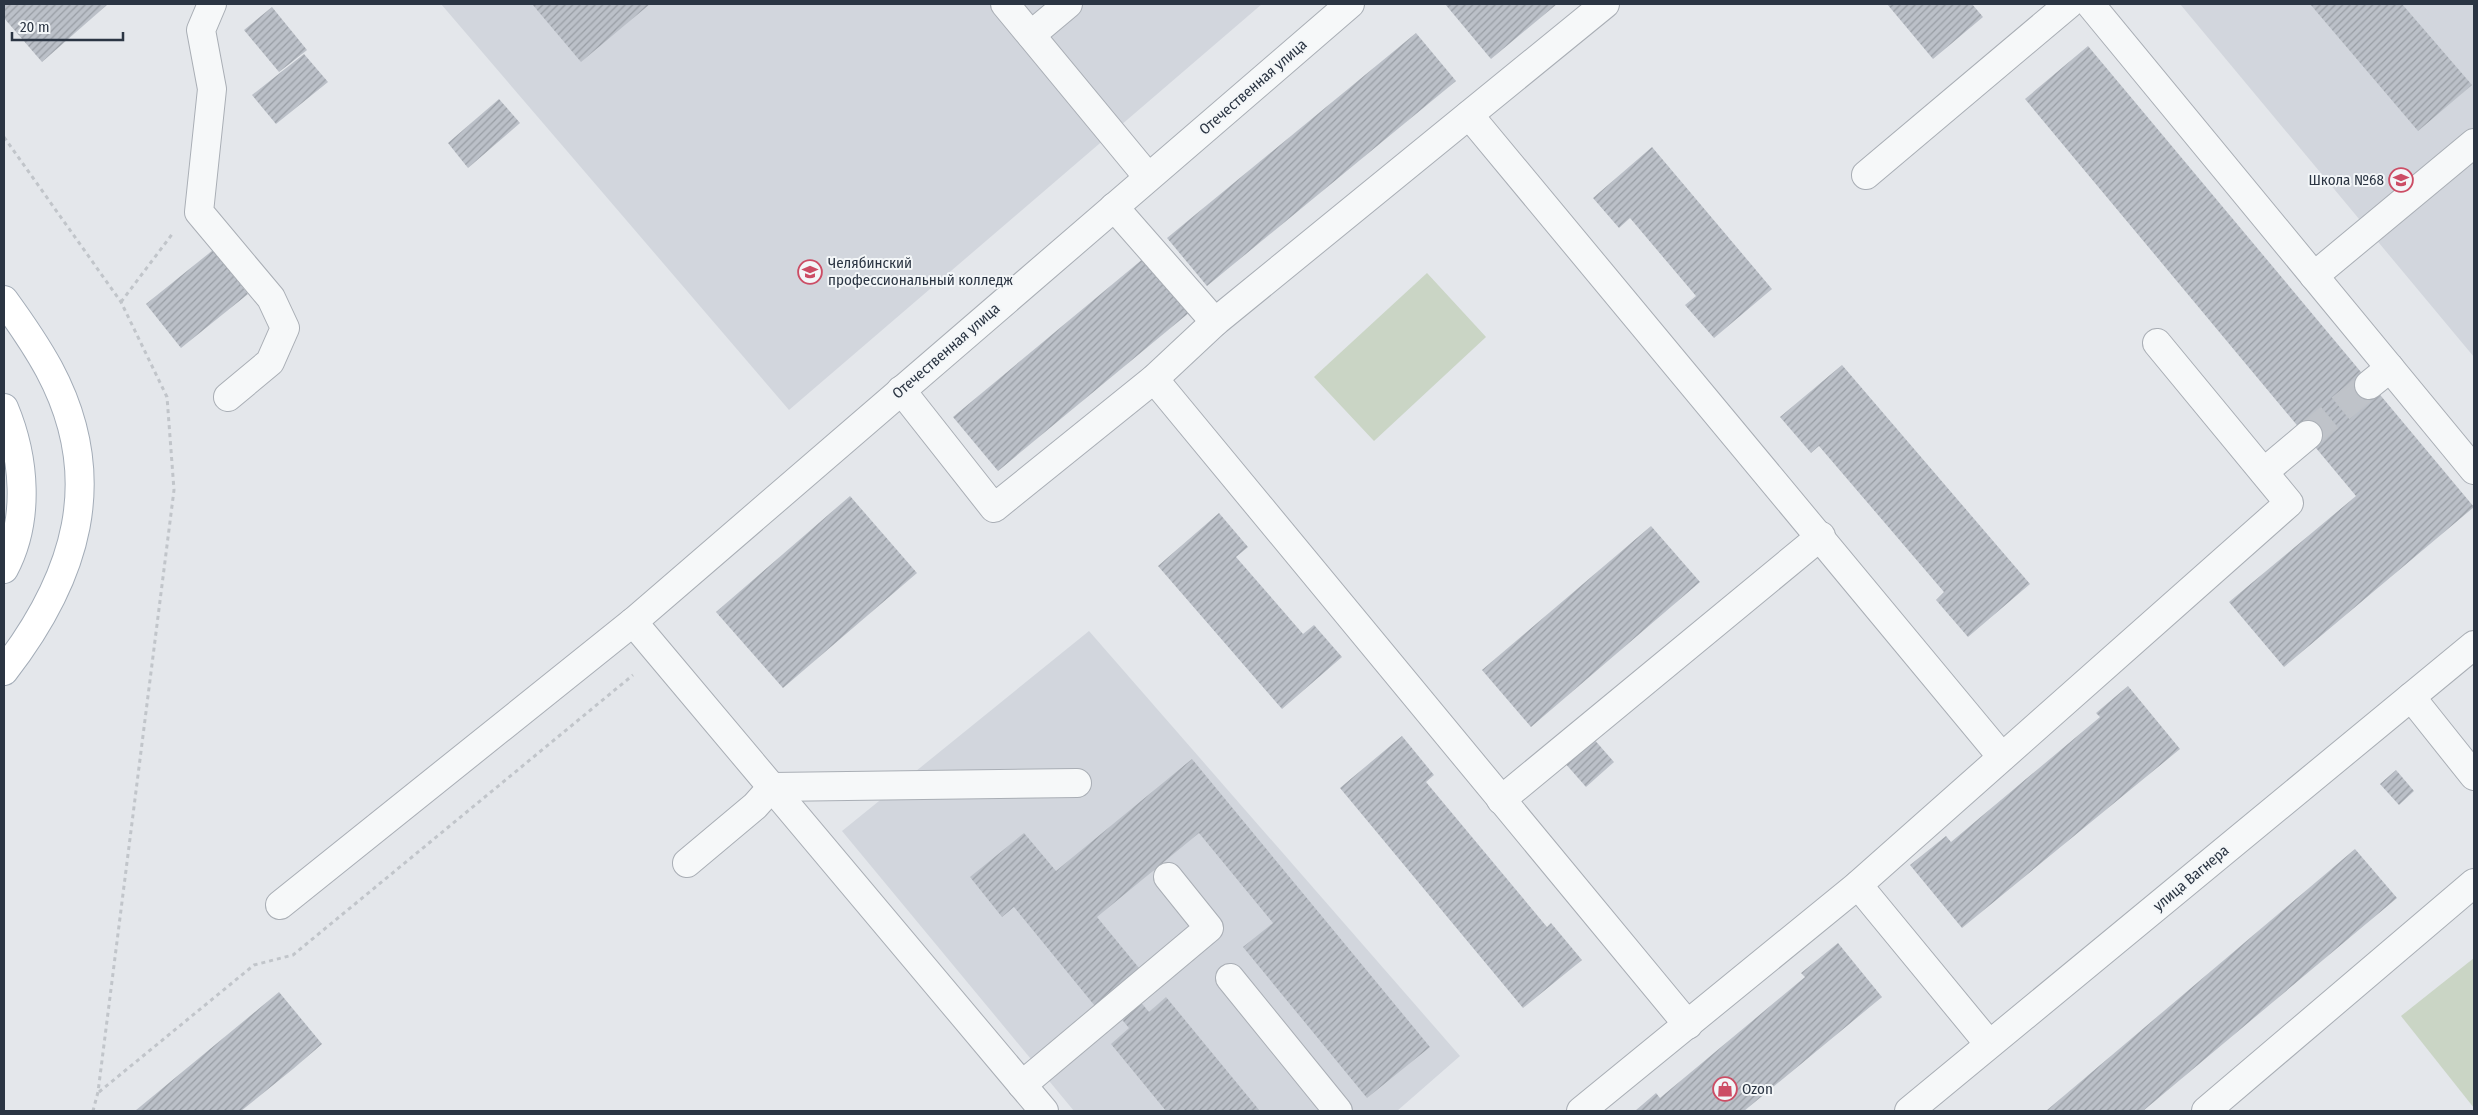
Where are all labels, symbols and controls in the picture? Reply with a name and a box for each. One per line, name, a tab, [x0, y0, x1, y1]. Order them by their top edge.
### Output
scale bar	[12, 10, 124, 42]
text: 20 m	[20, 18, 50, 36]
street label: Отечественная улица	[1196, 35, 1310, 139]
school or university icon: Школа №68	[2388, 167, 2414, 193]
place label: Школа №68	[2308, 171, 2384, 189]
place label: Челябинский профессиональный колледж	[828, 254, 1013, 289]
school or university icon: Челябинский профессиональный колледж	[797, 259, 823, 285]
street label: Отечественная улица	[889, 299, 1003, 403]
street label: улица Вагнера	[2150, 841, 2232, 915]
shop icon: Ozon	[1712, 1076, 1738, 1102]
place label: Ozon	[1742, 1080, 1773, 1098]

